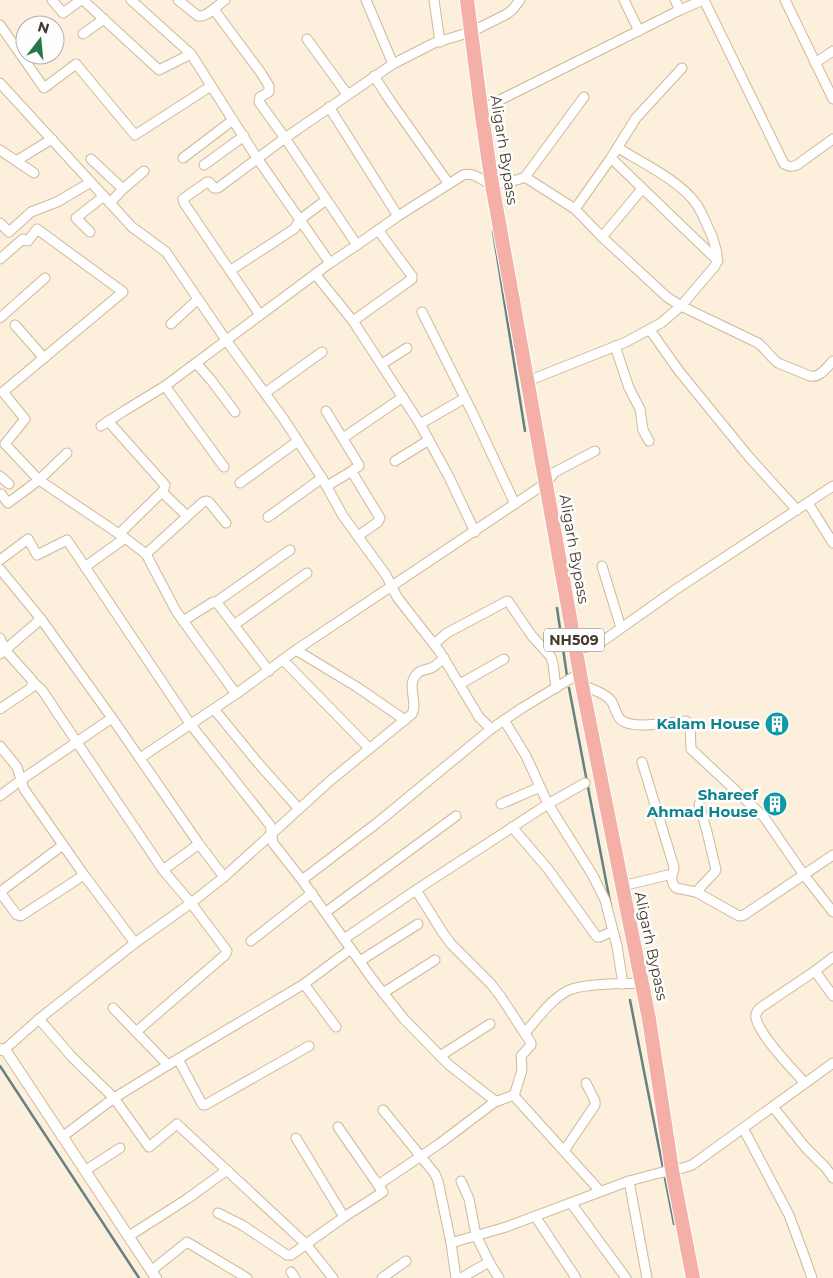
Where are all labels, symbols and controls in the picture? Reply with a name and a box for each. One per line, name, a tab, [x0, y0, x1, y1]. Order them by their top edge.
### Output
north arrow	[15, 15, 65, 65]
text: N	[36, 17, 52, 38]
street label: Aligarh Bypass	[486, 94, 523, 206]
street label: Aligarh Bypass	[556, 493, 593, 605]
road number: NH509	[544, 628, 604, 652]
building icon: Kalam House	[764, 711, 790, 737]
place label: Kalam House	[656, 714, 760, 733]
place label: Shareef Ahmad House	[646, 785, 759, 821]
building icon: Shareef Ahmad House	[762, 791, 788, 817]
street label: Aligarh Bypass	[631, 890, 672, 1002]

